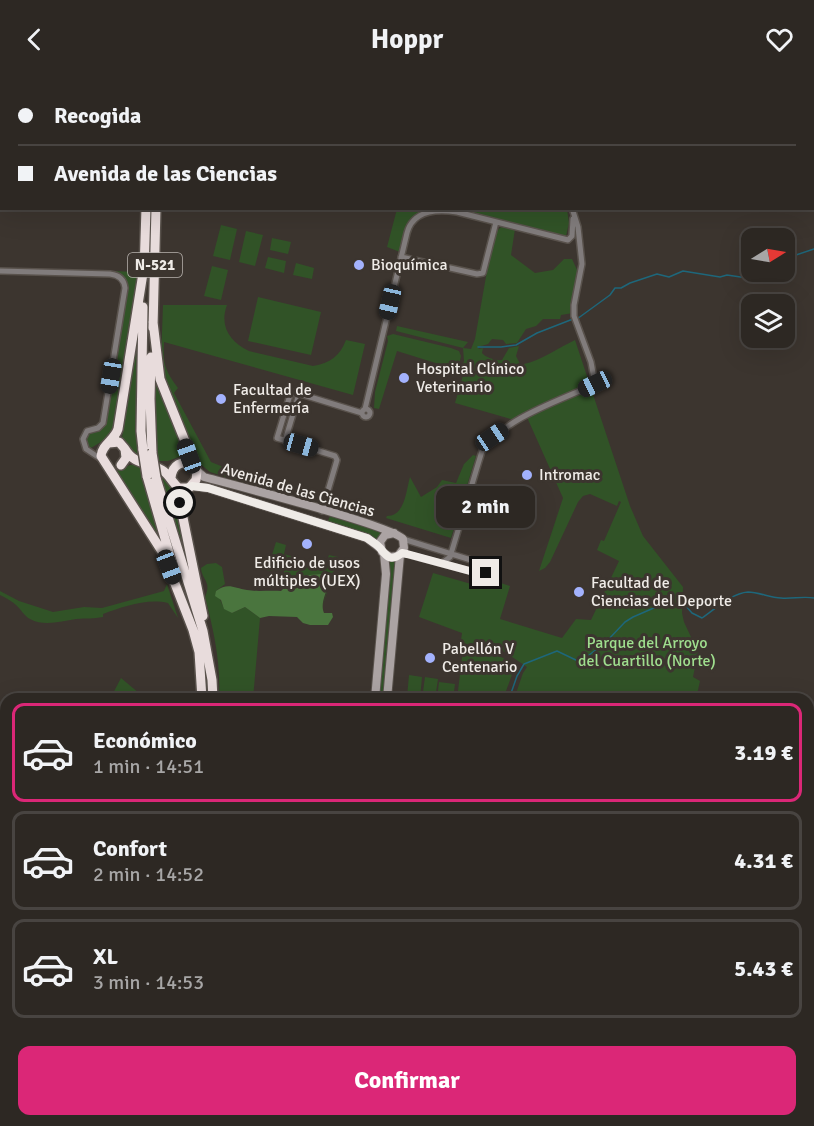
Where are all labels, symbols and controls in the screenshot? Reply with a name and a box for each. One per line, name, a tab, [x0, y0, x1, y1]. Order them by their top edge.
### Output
icon: back	[18, 23, 51, 56]
text: Hoppr	[371, 23, 443, 56]
icon: heart	[763, 23, 796, 56]
text: Recogida	[54, 102, 141, 129]
text: Avenida de las Ciencias	[54, 160, 277, 187]
north arrow	[741, 228, 795, 282]
map controls	[741, 228, 795, 348]
road number: N-521	[128, 253, 182, 277]
place label: Bioquímica	[371, 255, 448, 275]
marker: Bioquímica	[352, 258, 366, 272]
car	[377, 282, 403, 322]
button: layers	[741, 294, 795, 348]
car	[99, 357, 123, 395]
place label: Hospital Clínico Veterinario	[416, 359, 524, 397]
car	[575, 368, 615, 400]
marker: Hospital Clínico Veterinario	[397, 371, 411, 385]
place label: Facultad de Enfermería	[233, 380, 312, 418]
marker: Facultad de Enfermería	[214, 392, 228, 406]
car	[472, 419, 512, 455]
car	[281, 431, 321, 459]
car	[174, 436, 204, 476]
street label: Avenida de las Ciencias	[219, 458, 377, 522]
place label: Intromac	[539, 465, 600, 485]
marker: Intromac	[520, 468, 534, 482]
callout: 2 min	[436, 486, 536, 528]
route start	[166, 489, 193, 516]
text: 2 min	[461, 494, 510, 519]
marker: Edificio de usos múltiples (UEX)	[300, 537, 314, 551]
car	[154, 547, 184, 587]
place label: Edificio de usos múltiples (UEX)	[253, 553, 361, 591]
route end	[472, 559, 499, 586]
place label: Facultad de Ciencias del Deporte	[591, 573, 732, 611]
marker: Facultad de Ciencias del Deporte	[572, 585, 586, 599]
park label: Parque del Arroyo del Cuartillo (Norte)	[578, 633, 716, 671]
place label: Pabellón V Centenario	[442, 639, 517, 677]
marker: Pabellón V Centenario	[423, 651, 437, 665]
icon: car	[21, 726, 75, 780]
text: Económico	[93, 727, 197, 754]
text: 3.19 €	[734, 739, 793, 766]
text: 1 min · 14:51	[93, 754, 204, 779]
icon: car	[21, 834, 75, 888]
text: Confort	[93, 835, 167, 862]
text: 4.31 €	[734, 847, 793, 874]
text: 2 min · 14:52	[93, 862, 204, 887]
icon: car	[21, 942, 75, 996]
text: XL	[93, 943, 118, 970]
text: 5.43 €	[734, 955, 793, 982]
text: 3 min · 14:53	[93, 970, 204, 995]
button: Confirmar	[18, 1046, 796, 1115]

